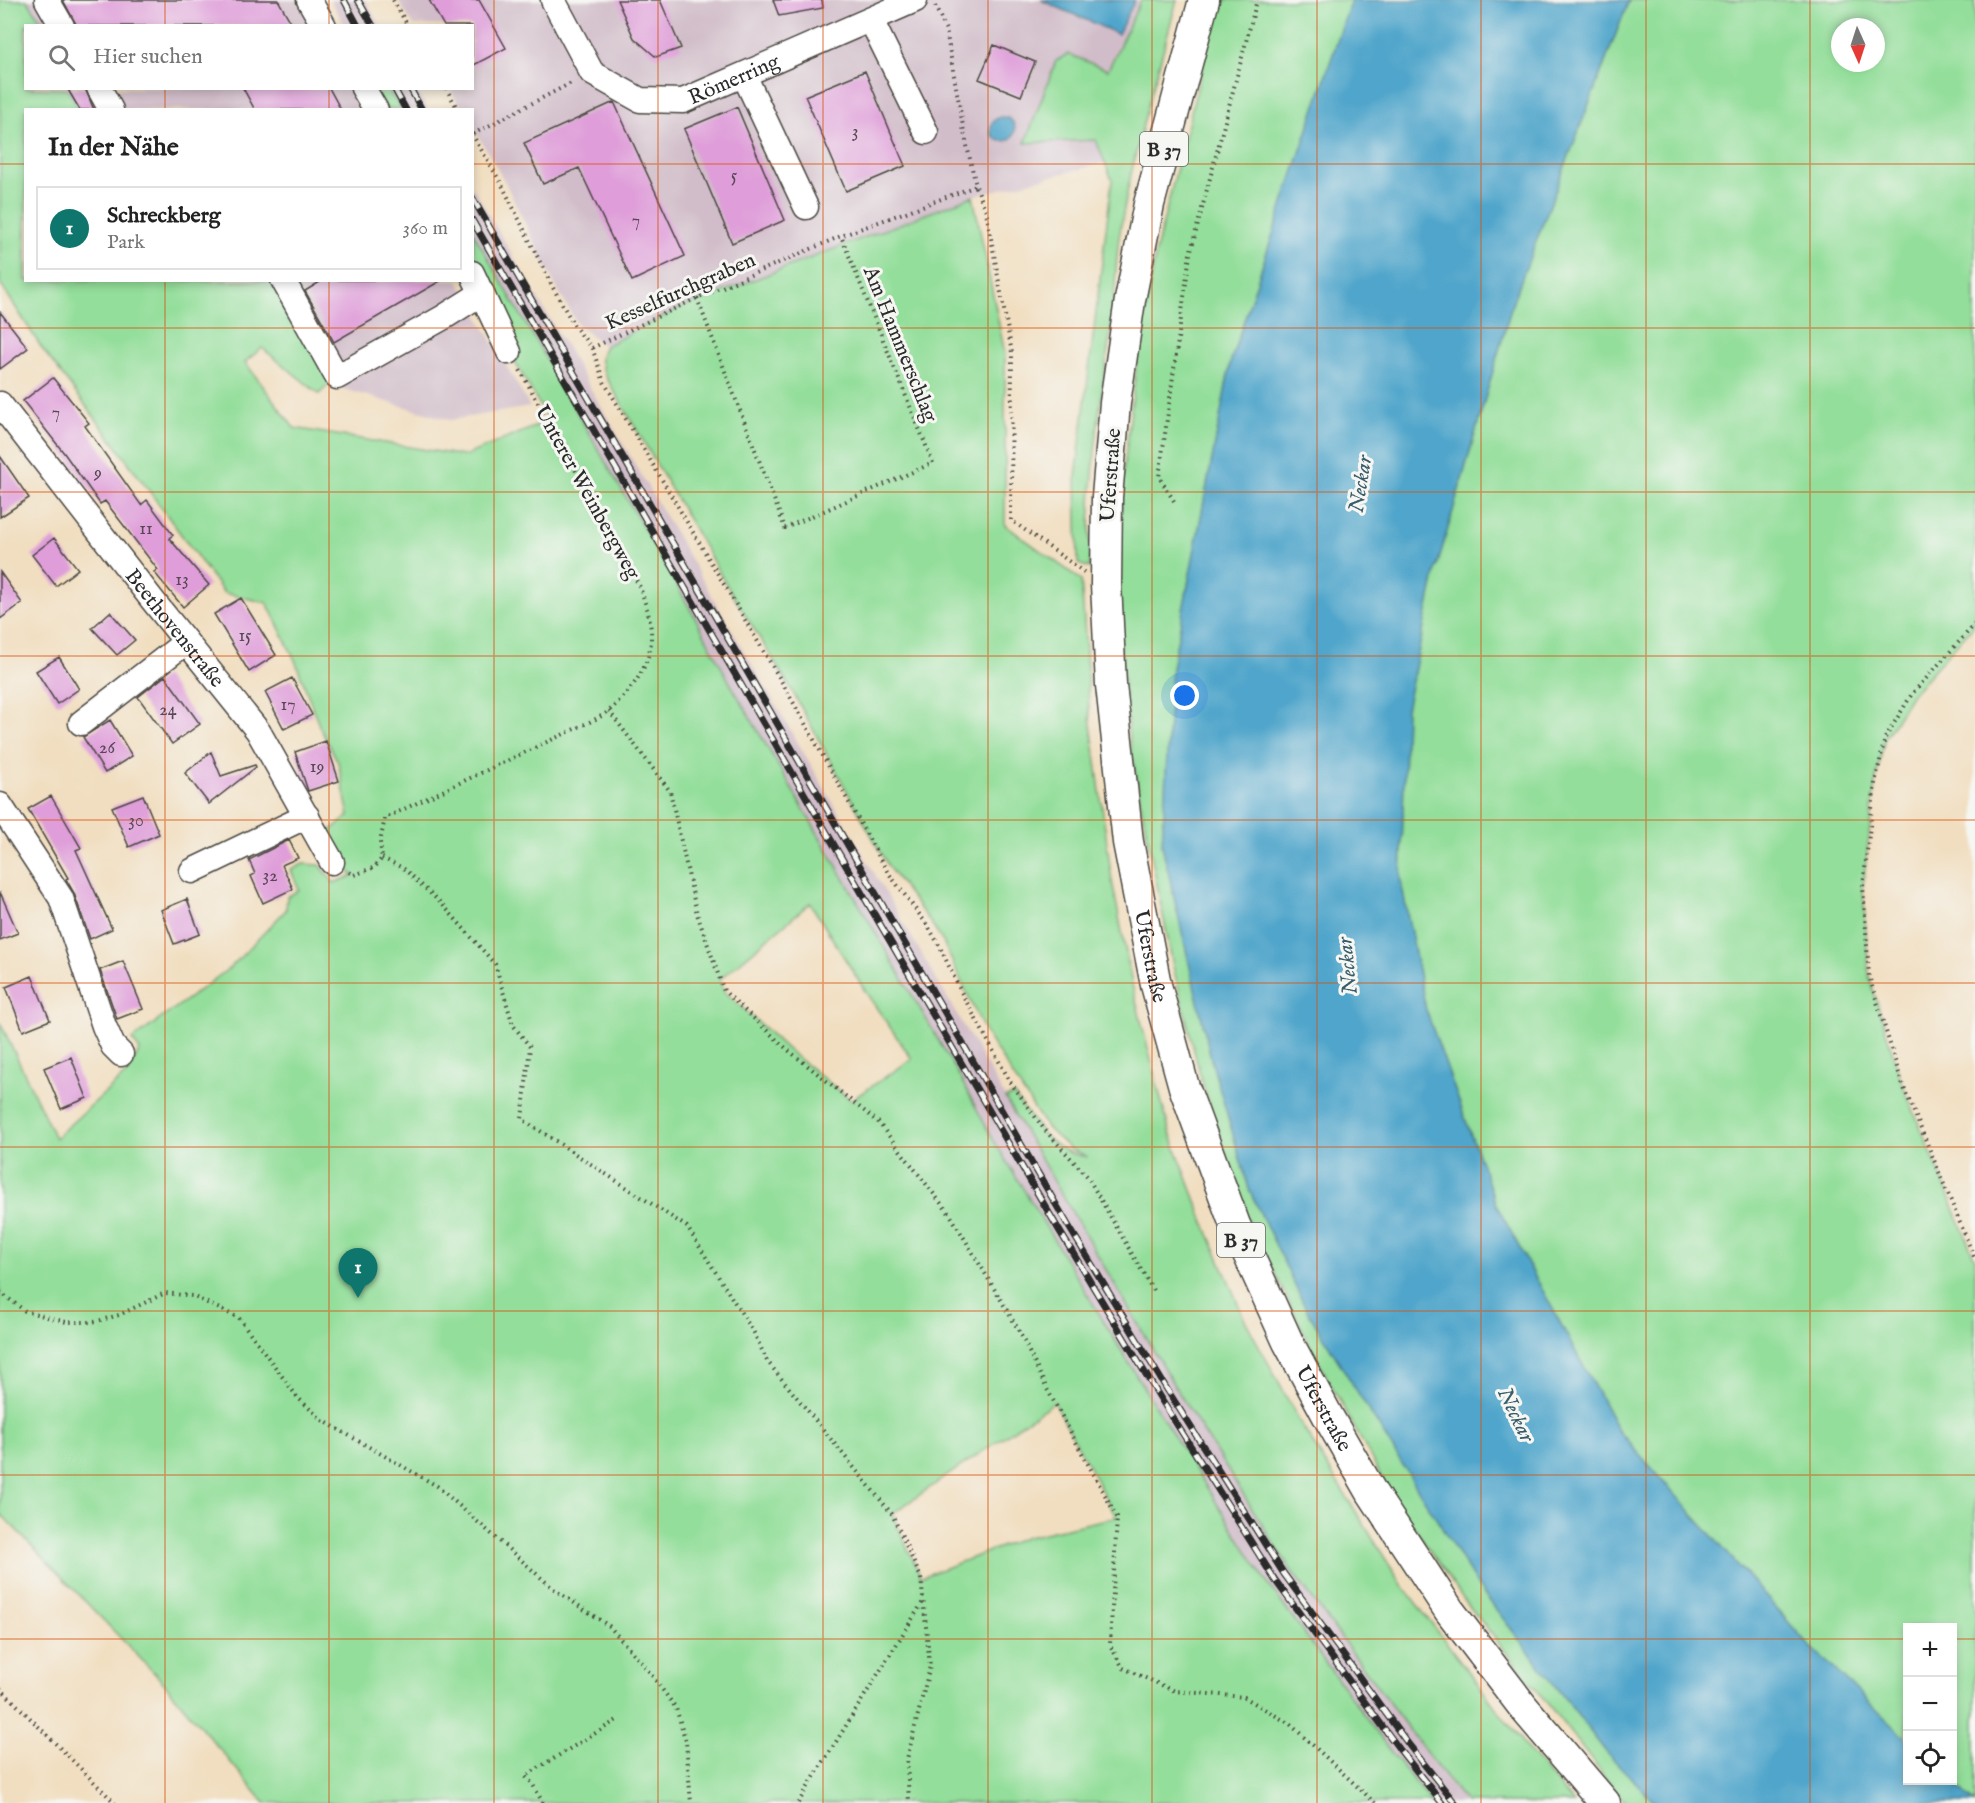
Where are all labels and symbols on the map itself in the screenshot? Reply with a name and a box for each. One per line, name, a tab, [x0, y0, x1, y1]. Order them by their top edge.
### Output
north arrow	[1831, 18, 1885, 72]
street label: Römerring	[684, 48, 784, 112]
house number: 3	[852, 121, 858, 144]
road number: B 37	[1140, 132, 1188, 166]
house number: 5	[731, 165, 738, 188]
house number: 7	[632, 210, 640, 233]
street label: Kesselfurchgraben	[601, 247, 760, 338]
street label: Am Hammerschlag	[856, 262, 943, 427]
street label: Unterer Weinbergweg	[528, 401, 646, 585]
house number: 7	[52, 402, 60, 425]
street label: Uferstraße	[1095, 427, 1128, 523]
water label: Neckar	[1343, 452, 1380, 515]
house number: 9	[93, 462, 102, 485]
house number: 11	[139, 518, 153, 541]
street label: Beethovenstraße	[118, 564, 230, 694]
house number: 13	[175, 569, 189, 592]
house number: 15	[238, 625, 252, 648]
your location	[1170, 681, 1199, 710]
house number: 17	[280, 694, 296, 717]
house number: 24	[159, 699, 177, 722]
house number: 26	[99, 737, 115, 760]
house number: 19	[310, 756, 324, 779]
house number: 30	[128, 810, 144, 833]
house number: 32	[262, 865, 278, 888]
street label: Uferstraße	[1127, 908, 1172, 1006]
water label: Neckar	[1331, 934, 1365, 996]
road number: B 37	[1217, 1223, 1265, 1257]
pin: 1	[338, 1248, 378, 1298]
street label: Uferstraße	[1288, 1361, 1357, 1457]
water label: Neckar	[1490, 1383, 1541, 1448]

